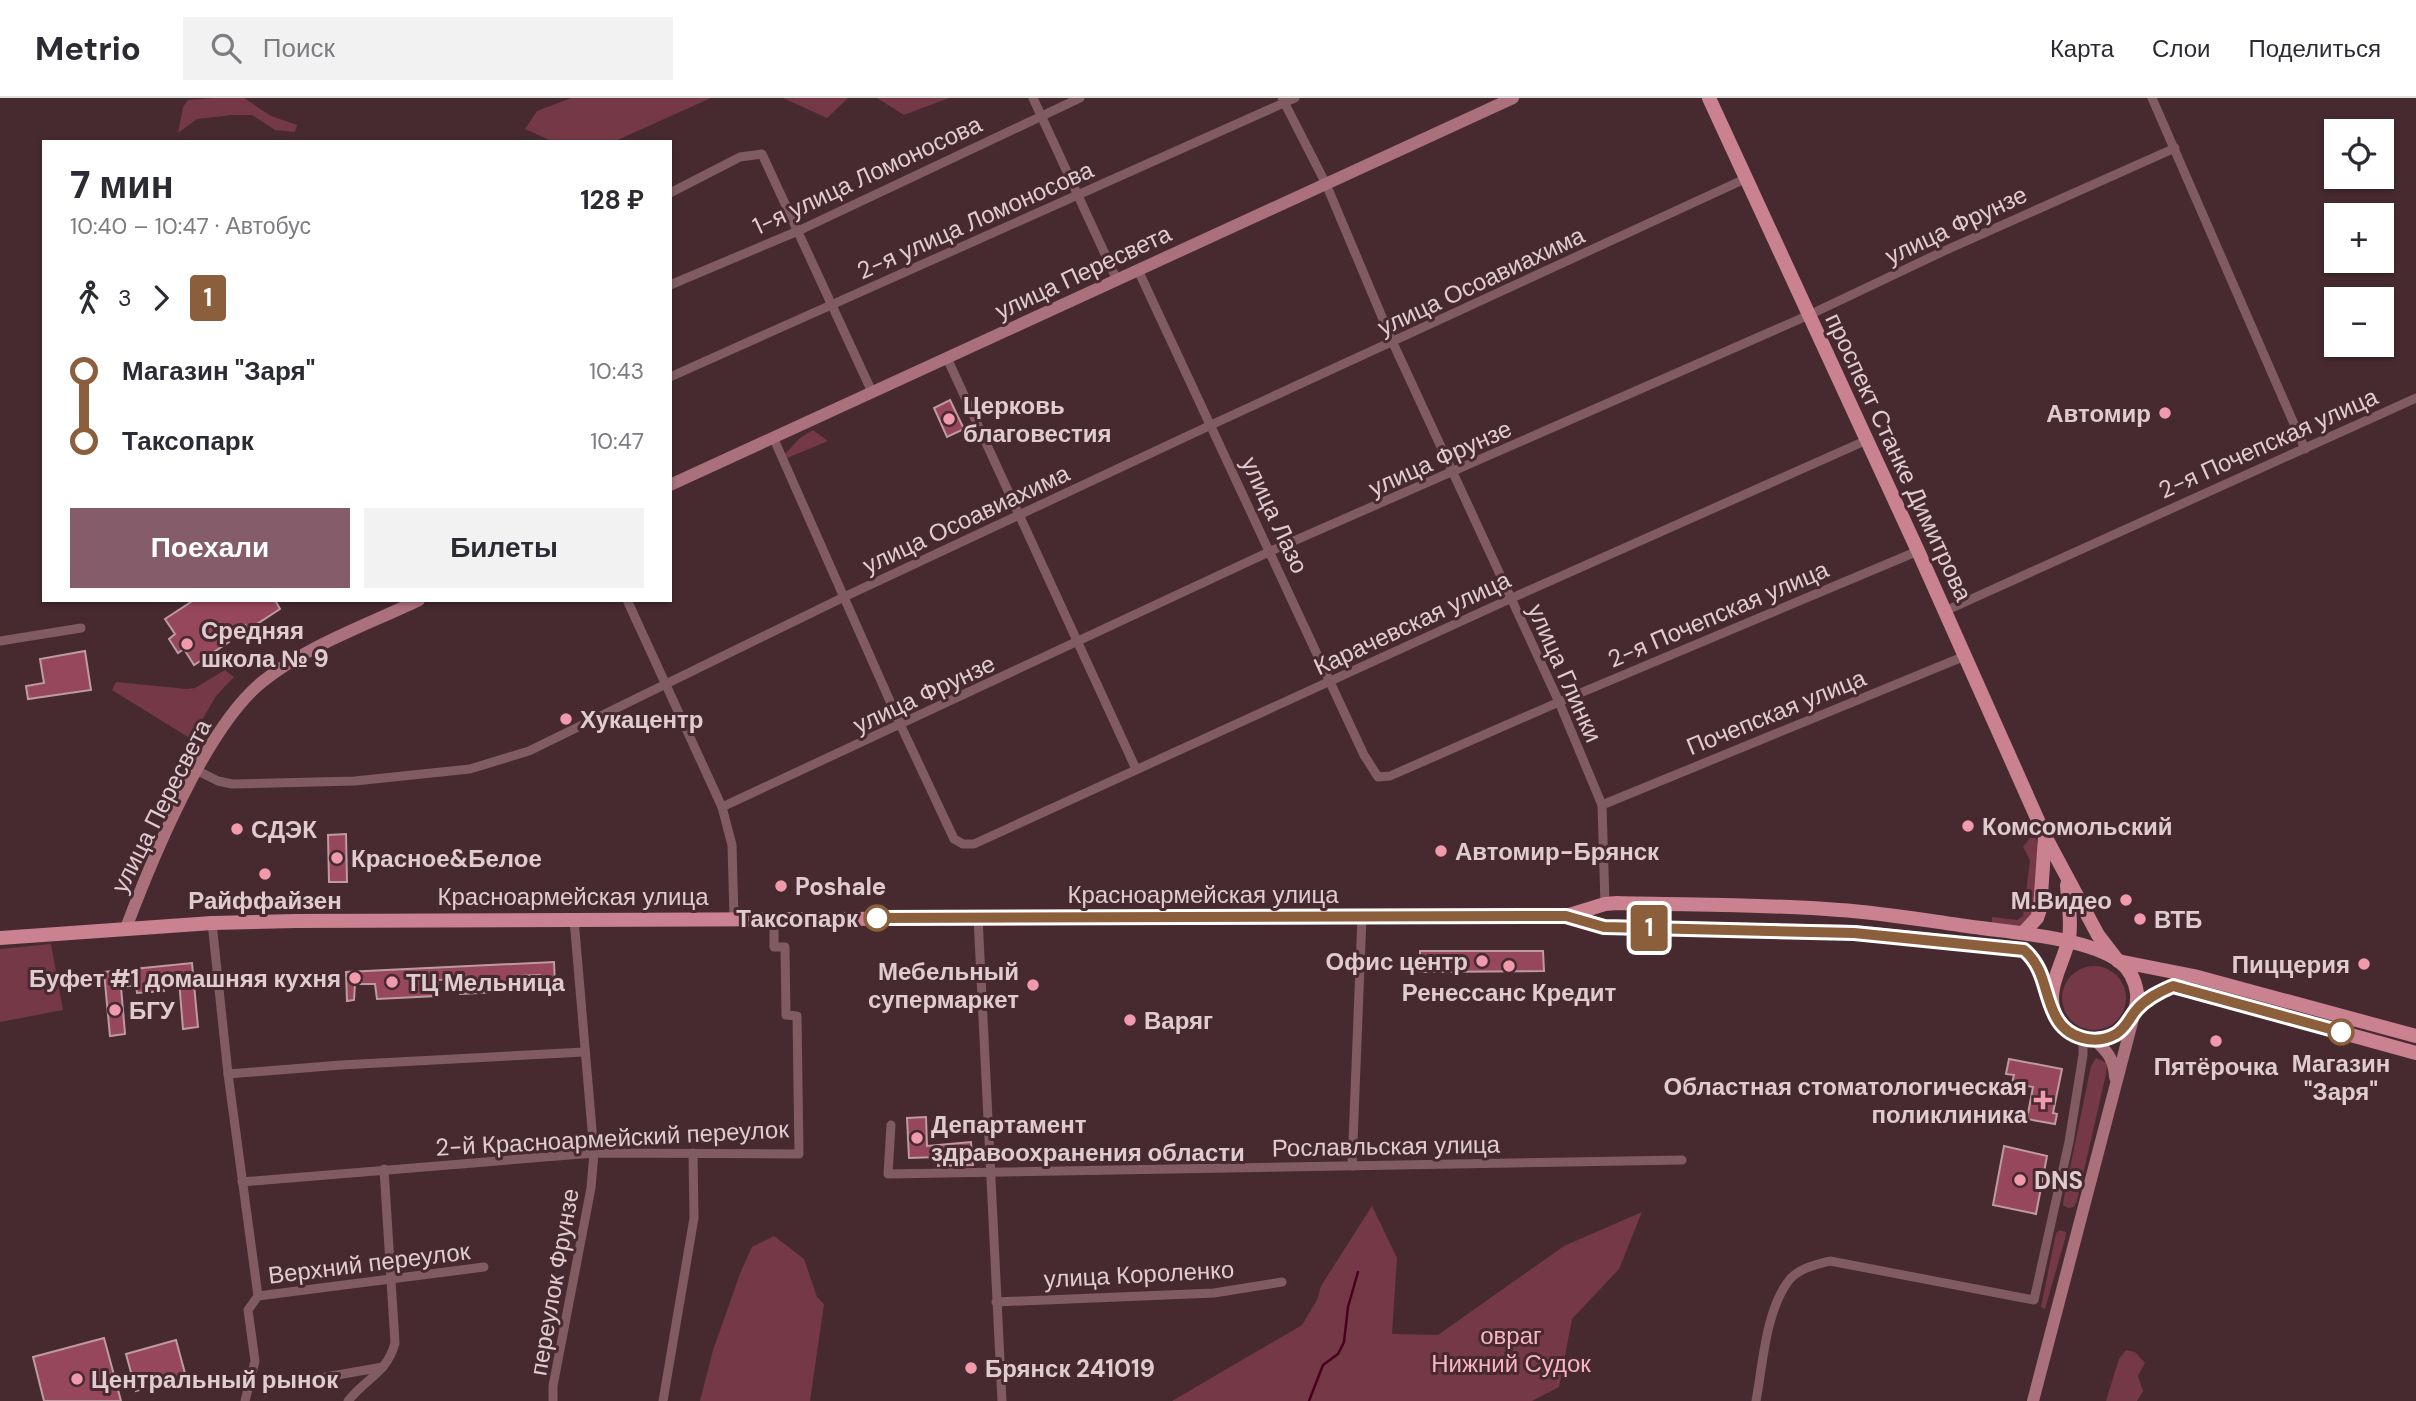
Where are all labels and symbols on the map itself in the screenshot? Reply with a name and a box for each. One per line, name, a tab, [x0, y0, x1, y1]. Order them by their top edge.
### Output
street label: 1-я улица Ломоносова	[748, 108, 987, 242]
street label: 2-я улица Ломоносова	[852, 154, 1099, 286]
street label: улица Фрунзе	[1880, 179, 2032, 271]
street label: улица Пересвета	[990, 217, 1177, 326]
street label: улица Осоавиахима	[1373, 219, 1590, 343]
street label: проспект Станке Димитрова	[1819, 308, 1980, 607]
street label: 2-я Почепская улица	[2154, 380, 2383, 505]
place label: Церковь благовестия	[963, 390, 1112, 449]
place label: Автомир	[2046, 398, 2151, 429]
marker: Автомир	[2157, 405, 2173, 421]
marker: Церковь благовестия	[941, 411, 957, 427]
street label: улица Фрунзе	[1364, 413, 1516, 503]
street label: улица Лазо	[1234, 452, 1316, 578]
street label: улица Осоавиахима	[858, 457, 1075, 581]
street label: 2-я Почепская улица	[1603, 553, 1834, 675]
street label: Карачевская улица	[1309, 564, 1516, 682]
street label: улица Глинки	[1521, 599, 1609, 747]
place label: Средняя школа № 9	[201, 615, 329, 674]
marker: Средняя школа № 9	[179, 636, 195, 652]
street label: улица Фрунзе	[848, 648, 1000, 740]
street label: Почепская улица	[1682, 662, 1871, 762]
place label: Хукацентр	[580, 704, 703, 735]
marker: Хукацентр	[558, 711, 574, 727]
street label: улица Пересвета	[104, 713, 218, 898]
place label: Комсомольский	[1982, 811, 2173, 842]
place label: СДЭК	[251, 814, 317, 845]
marker: Комсомольский	[1960, 818, 1976, 834]
marker: СДЭК	[229, 821, 245, 837]
place label: Автомир-Брянск	[1455, 836, 1660, 867]
place label: Красное&Белое	[351, 843, 542, 874]
marker: Автомир-Брянск	[1433, 843, 1449, 859]
marker: Красное&Белое	[329, 850, 345, 866]
marker: Райффайзен	[257, 866, 273, 882]
place label: Poshale	[795, 871, 886, 902]
marker: Poshale	[773, 878, 789, 894]
street label: Красноармейская улица	[1068, 879, 1339, 910]
street label: Красноармейская улица	[438, 881, 709, 912]
place label: Райффайзен	[188, 885, 342, 916]
place label: М.Видео	[2011, 885, 2112, 916]
marker: М.Видео	[2118, 892, 2134, 908]
place label: Таксопарк	[736, 903, 859, 934]
place label: ВТБ	[2154, 904, 2202, 935]
marker: Таксопарк	[864, 905, 890, 931]
line badge: 1	[1626, 905, 1672, 951]
marker: ВТБ	[2132, 911, 2148, 927]
place label: Офис центр	[1326, 946, 1468, 977]
place label: Пиццерия	[2232, 949, 2350, 980]
marker: Офис центр	[1474, 953, 1490, 969]
place label: Мебельный супермаркет	[868, 956, 1019, 1015]
marker: Пиццерия	[2356, 956, 2372, 972]
marker: Ренессанс Кредит	[1501, 958, 1517, 974]
place label: Буфет #1 домашняя кухня	[29, 963, 341, 994]
place label: ТЦ Мельница	[406, 967, 565, 998]
marker: Буфет #1 домашняя кухня	[347, 970, 363, 986]
marker: ТЦ Мельница	[384, 974, 400, 990]
marker: Мебельный супермаркет	[1025, 977, 1041, 993]
place label: Ренессанс Кредит	[1402, 977, 1616, 1008]
place label: БГУ	[129, 995, 176, 1026]
marker: БГУ	[107, 1002, 123, 1018]
place label: Варяг	[1144, 1005, 1213, 1036]
marker: Варяг	[1122, 1012, 1138, 1028]
marker: Магазин "Заря"	[2328, 1019, 2354, 1045]
marker: Пятёрочка	[2208, 1033, 2224, 1049]
place label: Магазин "Заря"	[2292, 1048, 2390, 1107]
place label: Пятёрочка	[2154, 1051, 2279, 1082]
place label: Областная стоматологическая поликлиника	[1663, 1071, 2028, 1130]
marker: Областная стоматологическая поликлиника	[2033, 1090, 2053, 1110]
place label: Департамент здравоохранения области	[931, 1109, 1245, 1168]
street label: 2-й Красноармейский переулок	[434, 1113, 790, 1163]
street label: Рославльская улица	[1272, 1129, 1501, 1163]
marker: Департамент здравоохранения области	[909, 1130, 925, 1146]
place label: DNS	[2034, 1165, 2083, 1196]
marker: DNS	[2012, 1172, 2028, 1188]
street label: переулок Фрунзе	[522, 1186, 586, 1378]
street label: Верхний переулок	[266, 1235, 472, 1291]
street label: улица Короленко	[1043, 1254, 1235, 1294]
park label: овраг Нижний Судок	[1431, 1320, 1591, 1379]
place label: Брянск 241019	[985, 1353, 1155, 1384]
marker: Брянск 241019	[963, 1360, 979, 1376]
place label: Центральный рынок	[91, 1364, 339, 1395]
marker: Центральный рынок	[69, 1371, 85, 1387]

